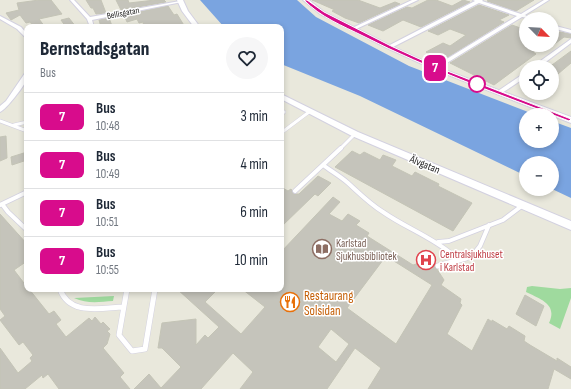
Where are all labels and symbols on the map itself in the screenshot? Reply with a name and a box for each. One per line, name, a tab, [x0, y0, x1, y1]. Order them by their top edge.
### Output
street label: Bellisgatan	[106, 5, 140, 22]
north arrow	[519, 12, 559, 52]
line badge: 7	[422, 55, 448, 81]
unlabelled marker	[468, 75, 486, 93]
street label: Älvgatan	[407, 152, 442, 177]
place label: Karlstad Sjukhusbibliotek	[336, 237, 397, 263]
library icon: Karlstad Sjukhusbibliotek	[311, 238, 333, 260]
place label: Centralsjukhuset i Karlstad	[440, 248, 503, 274]
hospital icon: Centralsjukhuset i Karlstad	[415, 249, 437, 271]
place label: Restaurang Solsidan	[304, 288, 353, 319]
restaurant icon: Restaurang Solsidan	[279, 291, 301, 313]

